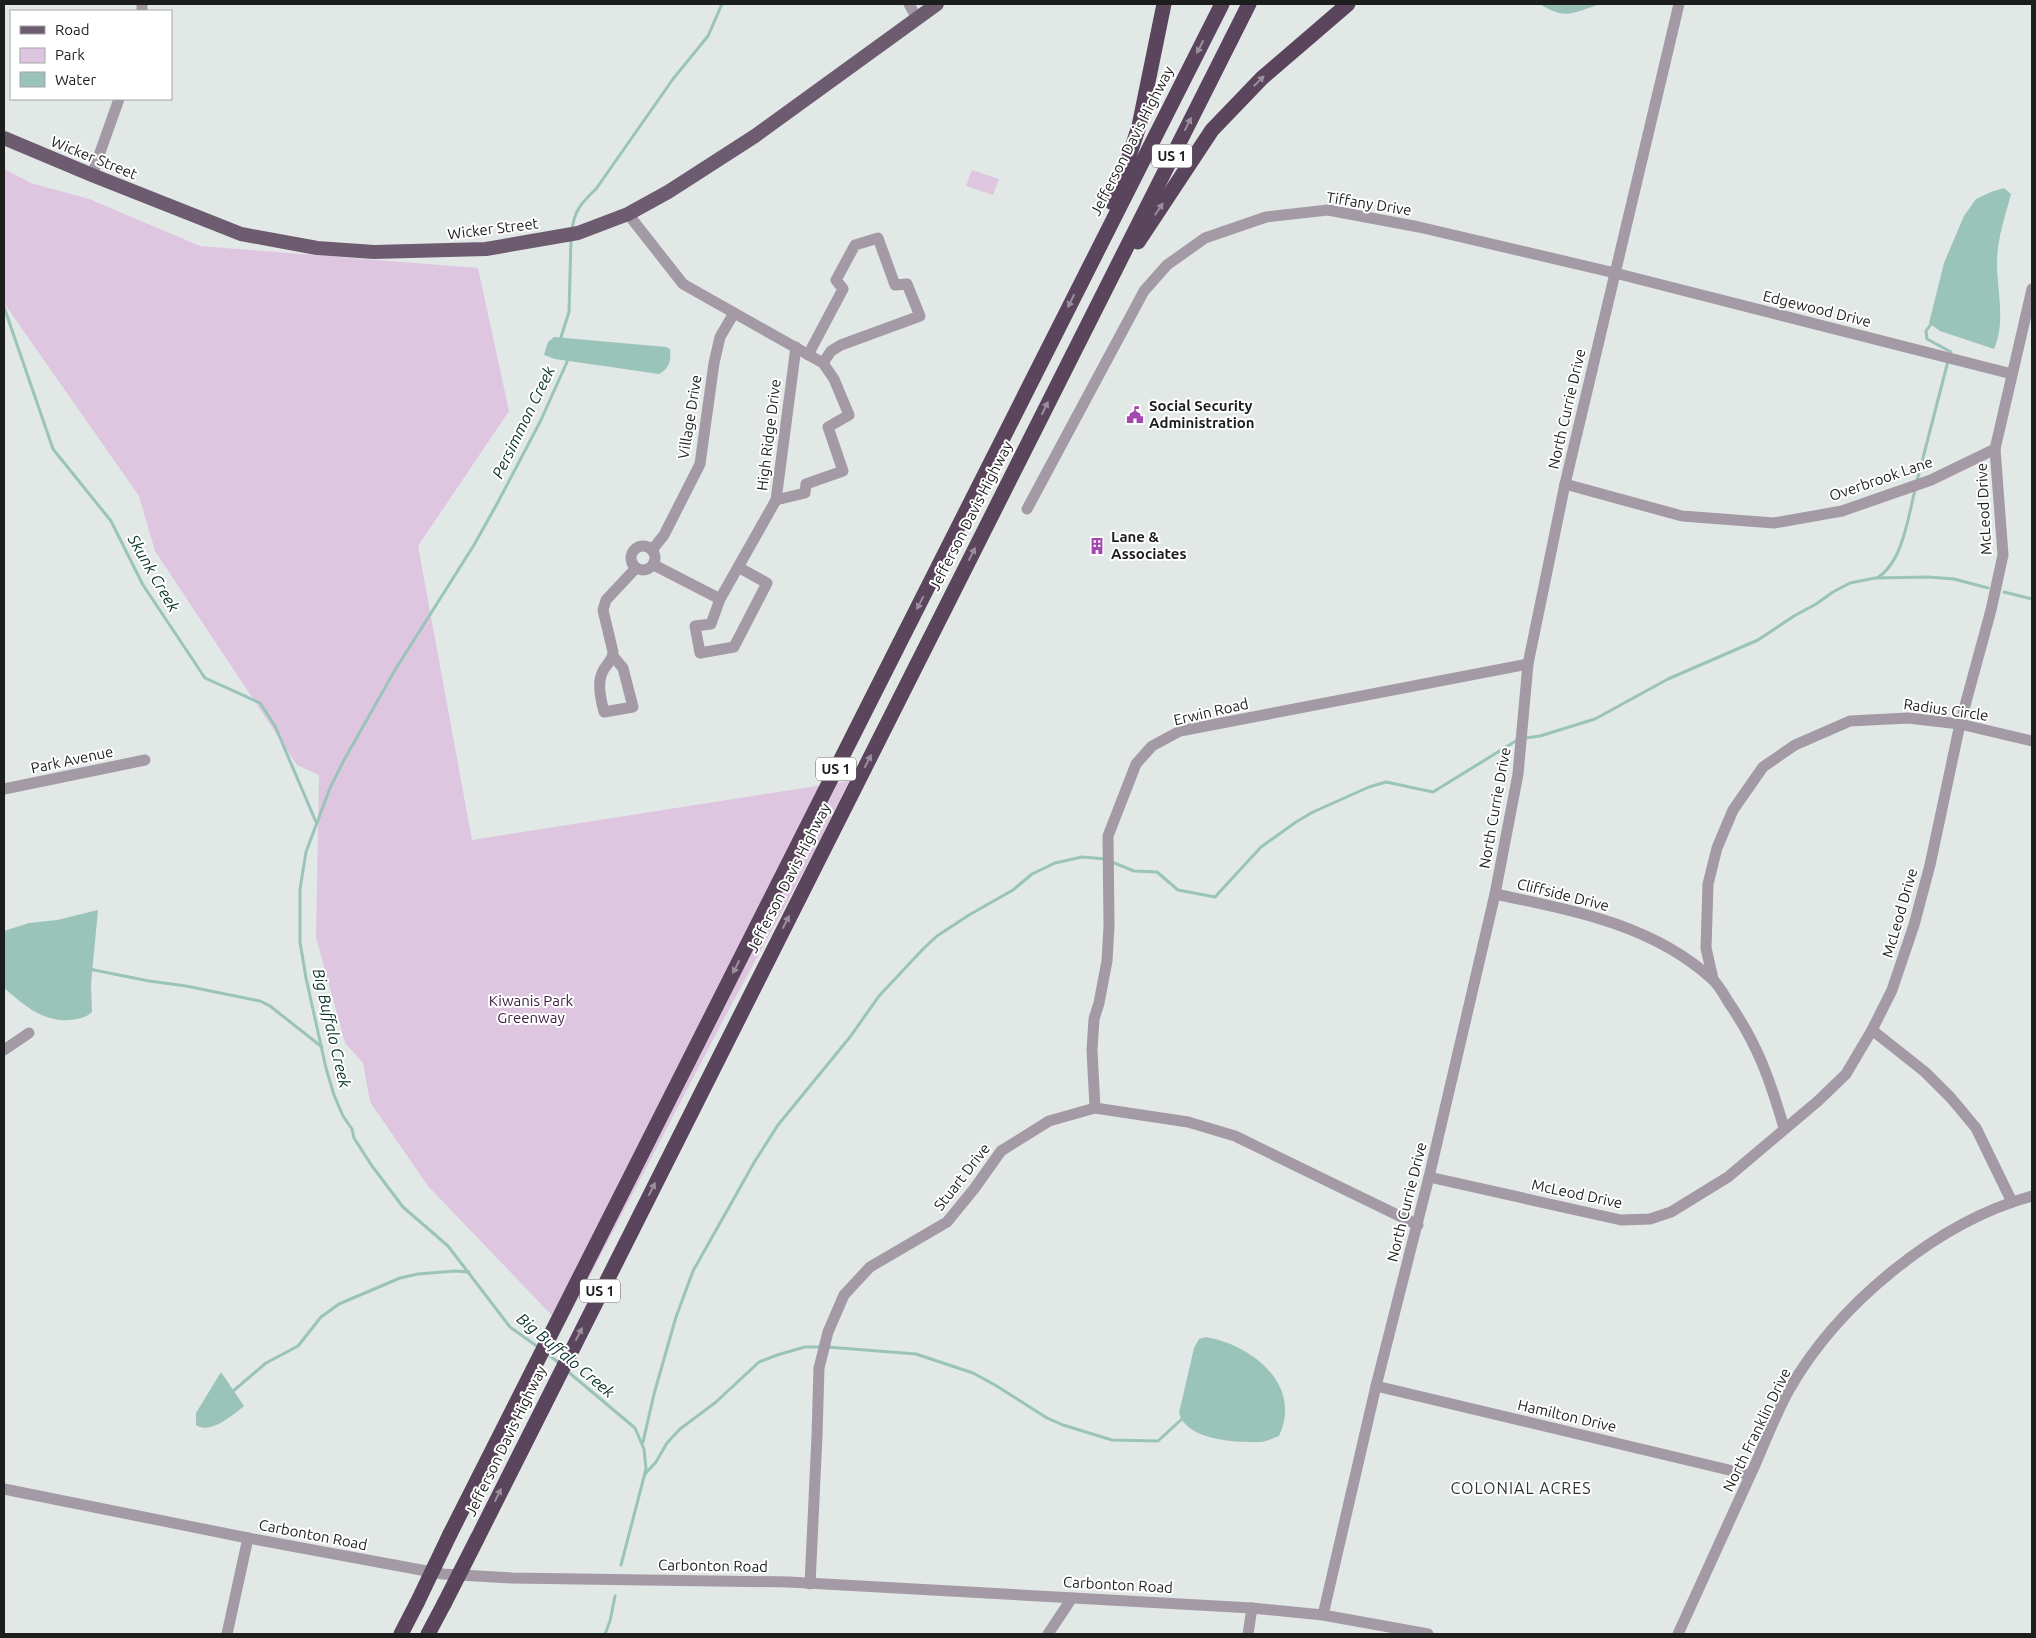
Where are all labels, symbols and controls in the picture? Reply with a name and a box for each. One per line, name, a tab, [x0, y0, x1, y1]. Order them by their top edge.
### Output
legend	[10, 10, 172, 100]
text: Road	[55, 21, 90, 38]
one-way arrow	[1196, 40, 1204, 54]
text: Park	[55, 46, 85, 63]
street label: Jefferson Davis Highway	[1086, 63, 1177, 218]
text: Water	[55, 71, 96, 88]
one-way arrow	[1253, 75, 1265, 87]
one-way arrow	[1184, 117, 1192, 131]
street label: Wicker Street	[49, 133, 140, 183]
road number: US 1	[1152, 144, 1192, 168]
street label: Tiffany Drive	[1325, 188, 1413, 219]
one-way arrow	[1154, 202, 1164, 216]
street label: Wicker Street	[447, 214, 539, 243]
street label: Edgewood Drive	[1761, 287, 1873, 330]
one-way arrow	[1066, 294, 1075, 309]
street label: North Currie Drive	[1544, 347, 1589, 471]
water label: Persimmon Creek	[488, 362, 558, 481]
street label: Village Drive	[674, 374, 705, 460]
street label: High Ridge Drive	[753, 378, 784, 492]
place label: Social Security Administration	[1149, 397, 1255, 431]
one-way arrow	[1041, 401, 1049, 415]
public building icon: Social Security Administration	[1125, 405, 1145, 425]
street label: Jefferson Davis Highway	[925, 438, 1016, 593]
street label: Overbrook Lane	[1827, 453, 1935, 504]
street label: McLeod Drive	[1973, 462, 1994, 556]
place label: Lane & Associates	[1111, 528, 1187, 562]
water label: Skunk Creek	[124, 530, 184, 615]
building icon: Lane & Associates	[1087, 536, 1107, 556]
one-way arrow	[968, 546, 976, 561]
one-way arrow	[916, 596, 924, 610]
street label: Erwin Road	[1172, 695, 1250, 728]
street label: Radius Circle	[1902, 695, 1990, 724]
street label: Park Avenue	[29, 742, 115, 777]
street label: North Currie Drive	[1475, 746, 1514, 870]
one-way arrow	[864, 754, 872, 768]
road number: US 1	[816, 758, 856, 781]
street label: Jefferson Davis Highway	[743, 800, 834, 955]
street label: McLeod Drive	[1879, 866, 1920, 960]
street label: Cliffside Drive	[1515, 875, 1611, 914]
one-way arrow	[783, 915, 791, 929]
one-way arrow	[732, 960, 740, 974]
water label: Big Buffalo Creek	[309, 967, 355, 1090]
park label: Kiwanis Park Greenway	[489, 992, 574, 1026]
street label: Stuart Drive	[930, 1140, 993, 1214]
street label: North Currie Drive	[1383, 1140, 1430, 1264]
street label: McLeod Drive	[1530, 1176, 1624, 1211]
one-way arrow	[648, 1182, 656, 1196]
road number: US 1	[580, 1280, 620, 1302]
water label: Big Buffalo Creek	[513, 1309, 619, 1402]
one-way arrow	[575, 1327, 583, 1341]
street label: Jefferson Davis Highway	[462, 1363, 549, 1519]
street label: North Franklin Drive	[1719, 1365, 1794, 1494]
street label: Hamilton Drive	[1516, 1396, 1618, 1435]
district label: COLONIAL ACRES	[1450, 1479, 1592, 1497]
one-way arrow	[494, 1488, 502, 1502]
street label: Carbonton Road	[258, 1516, 369, 1553]
street label: Carbonton Road	[658, 1556, 768, 1575]
street label: Carbonton Road	[1063, 1573, 1173, 1596]

